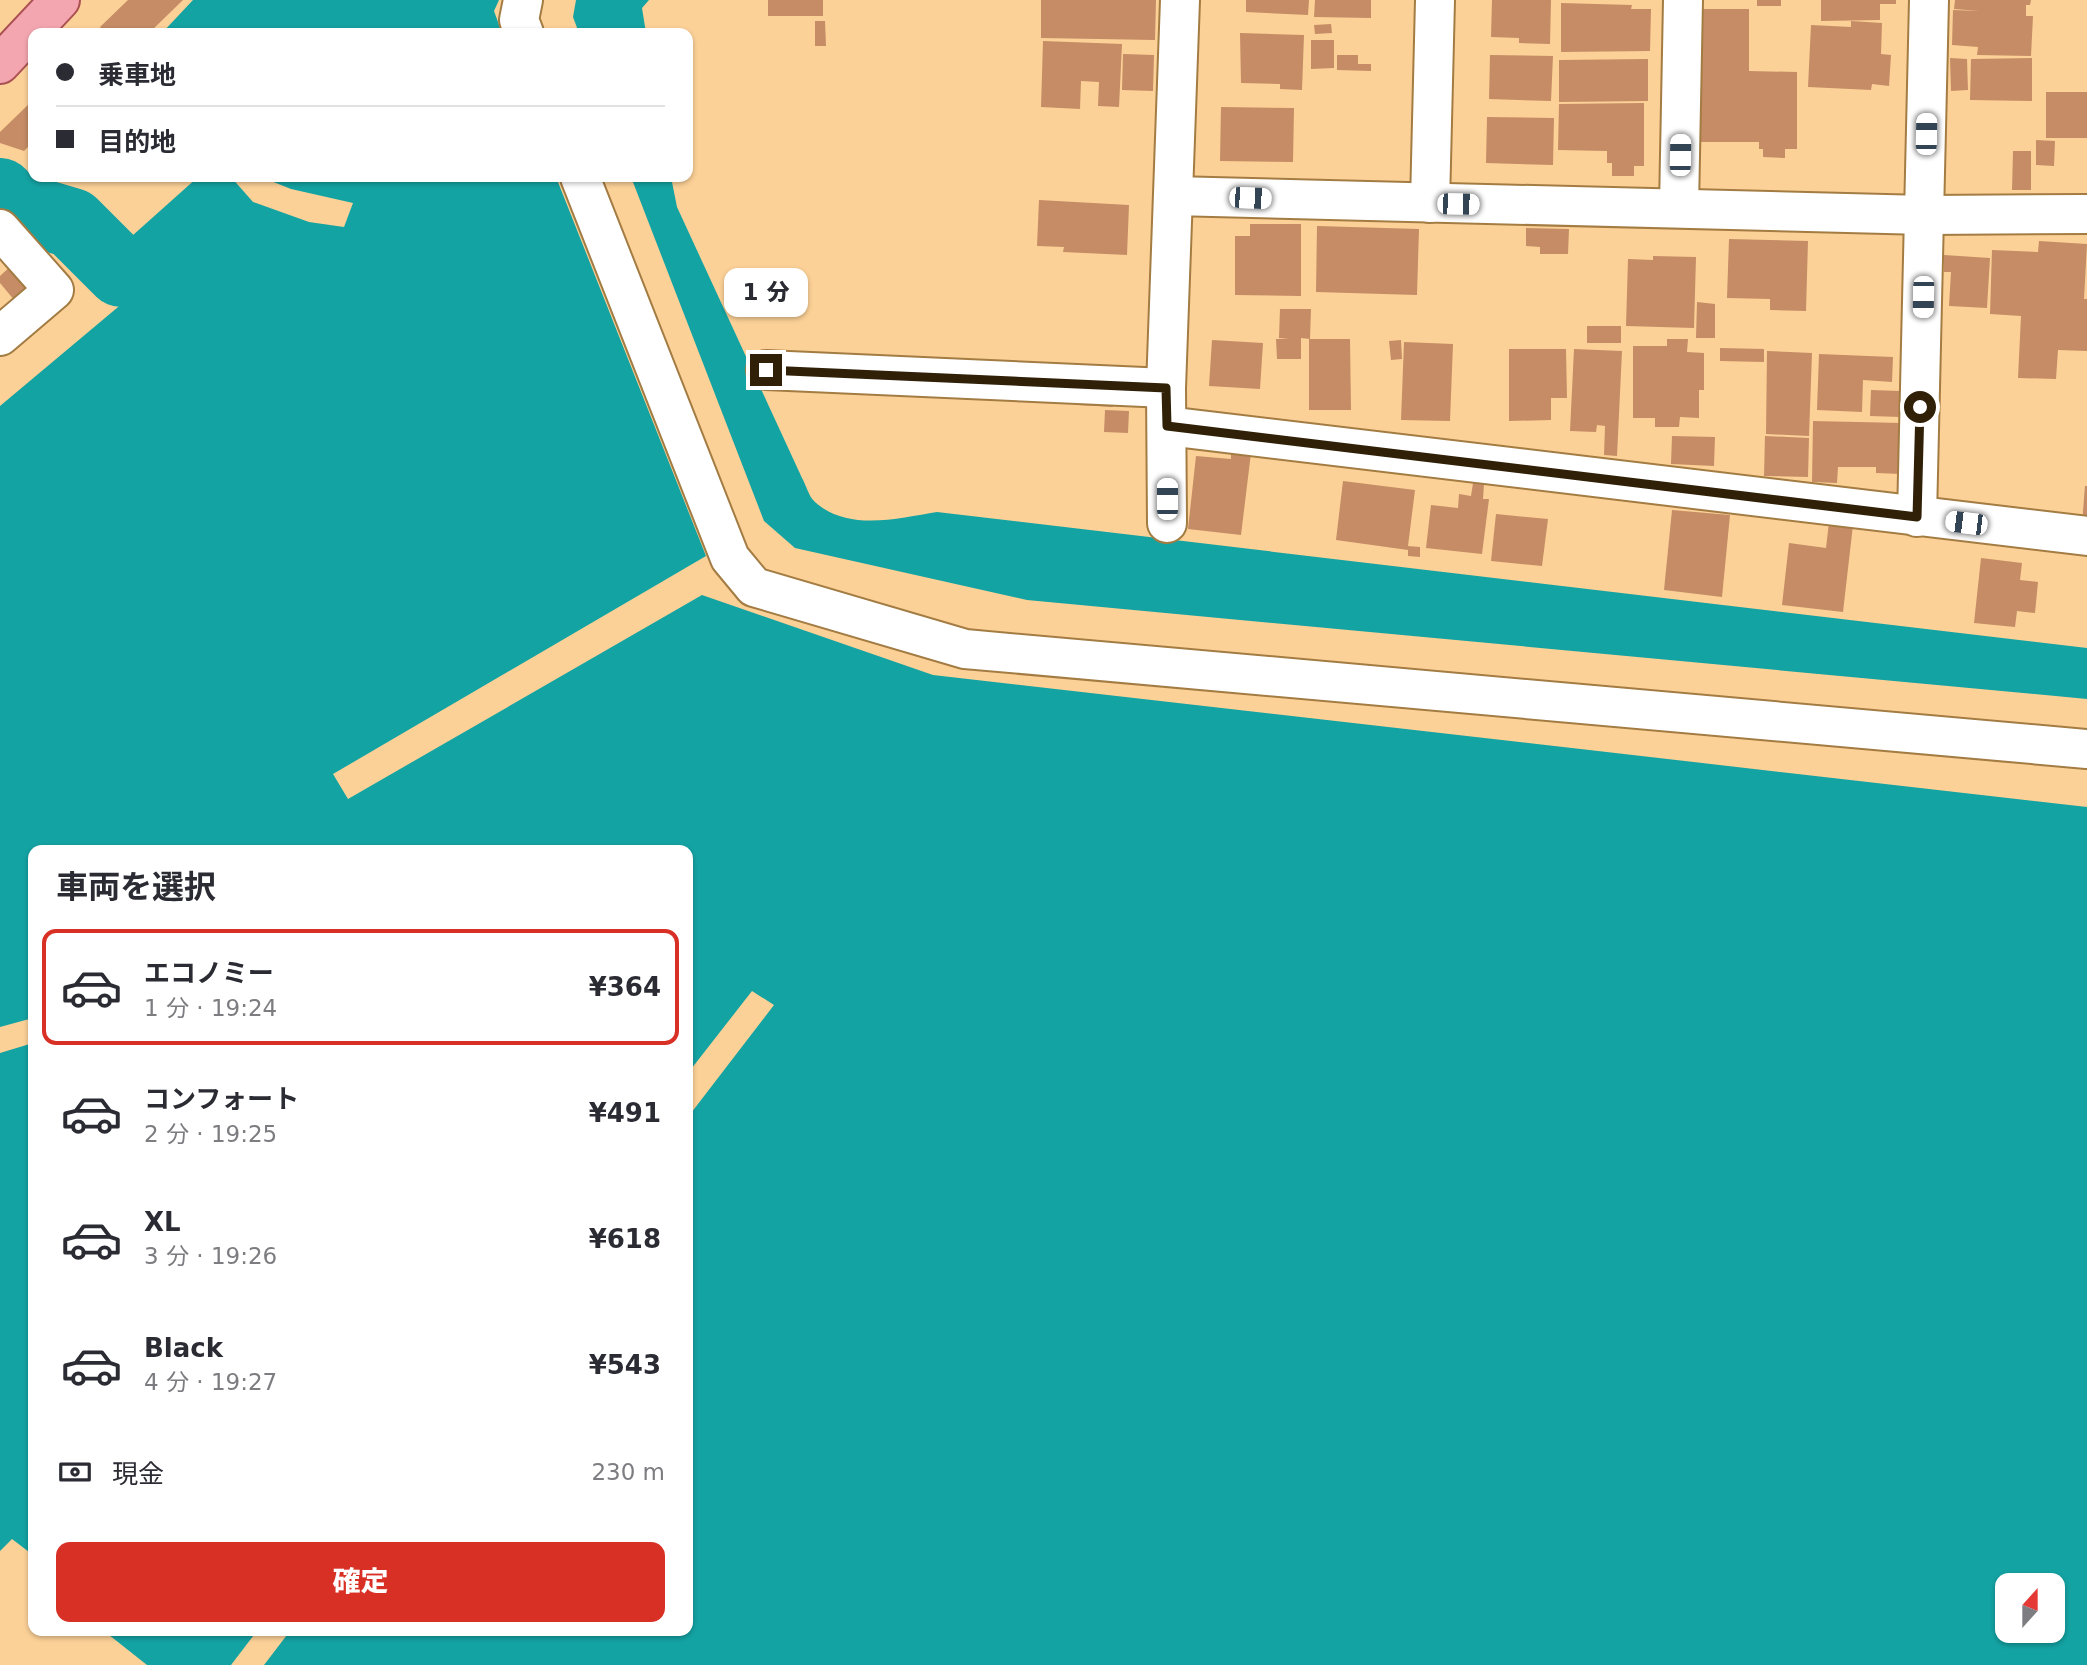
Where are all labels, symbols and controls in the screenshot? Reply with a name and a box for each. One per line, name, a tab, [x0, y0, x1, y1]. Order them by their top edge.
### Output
text: 乗車地	[98, 60, 176, 90]
car	[1916, 113, 1937, 155]
text: 目的地	[98, 127, 176, 157]
car	[1670, 134, 1691, 176]
car	[1229, 187, 1272, 209]
car	[1437, 193, 1480, 215]
callout: 1 分	[724, 268, 808, 318]
car	[1913, 276, 1934, 318]
text: 1 分	[742, 279, 790, 305]
route end	[750, 354, 782, 386]
route start	[1904, 391, 1936, 423]
car	[1157, 478, 1178, 520]
car	[1944, 510, 1989, 536]
text: 車両を選択	[56, 868, 216, 906]
icon: car	[60, 956, 123, 1019]
text: エコノミー	[144, 958, 274, 988]
text: ¥364	[589, 972, 661, 1002]
text: 1 分 · 19:24	[144, 995, 277, 1021]
icon: car	[60, 1082, 123, 1145]
text: コンフォート	[144, 1084, 299, 1114]
text: ¥491	[589, 1098, 661, 1128]
text: 2 分 · 19:25	[144, 1121, 277, 1147]
text: XL	[144, 1207, 181, 1237]
icon: car	[60, 1208, 123, 1271]
text: ¥618	[589, 1224, 661, 1254]
text: 3 分 · 19:26	[144, 1243, 277, 1269]
text: Black	[144, 1333, 223, 1363]
icon: car	[60, 1334, 123, 1397]
text: ¥543	[589, 1350, 661, 1380]
text: 4 分 · 19:27	[144, 1369, 277, 1395]
icon: cash	[56, 1453, 94, 1491]
text: 現金	[112, 1459, 164, 1489]
text: 230 m	[591, 1459, 665, 1485]
button: 確定	[56, 1542, 665, 1622]
north arrow	[1995, 1573, 2065, 1643]
map controls	[1995, 1573, 2065, 1643]

